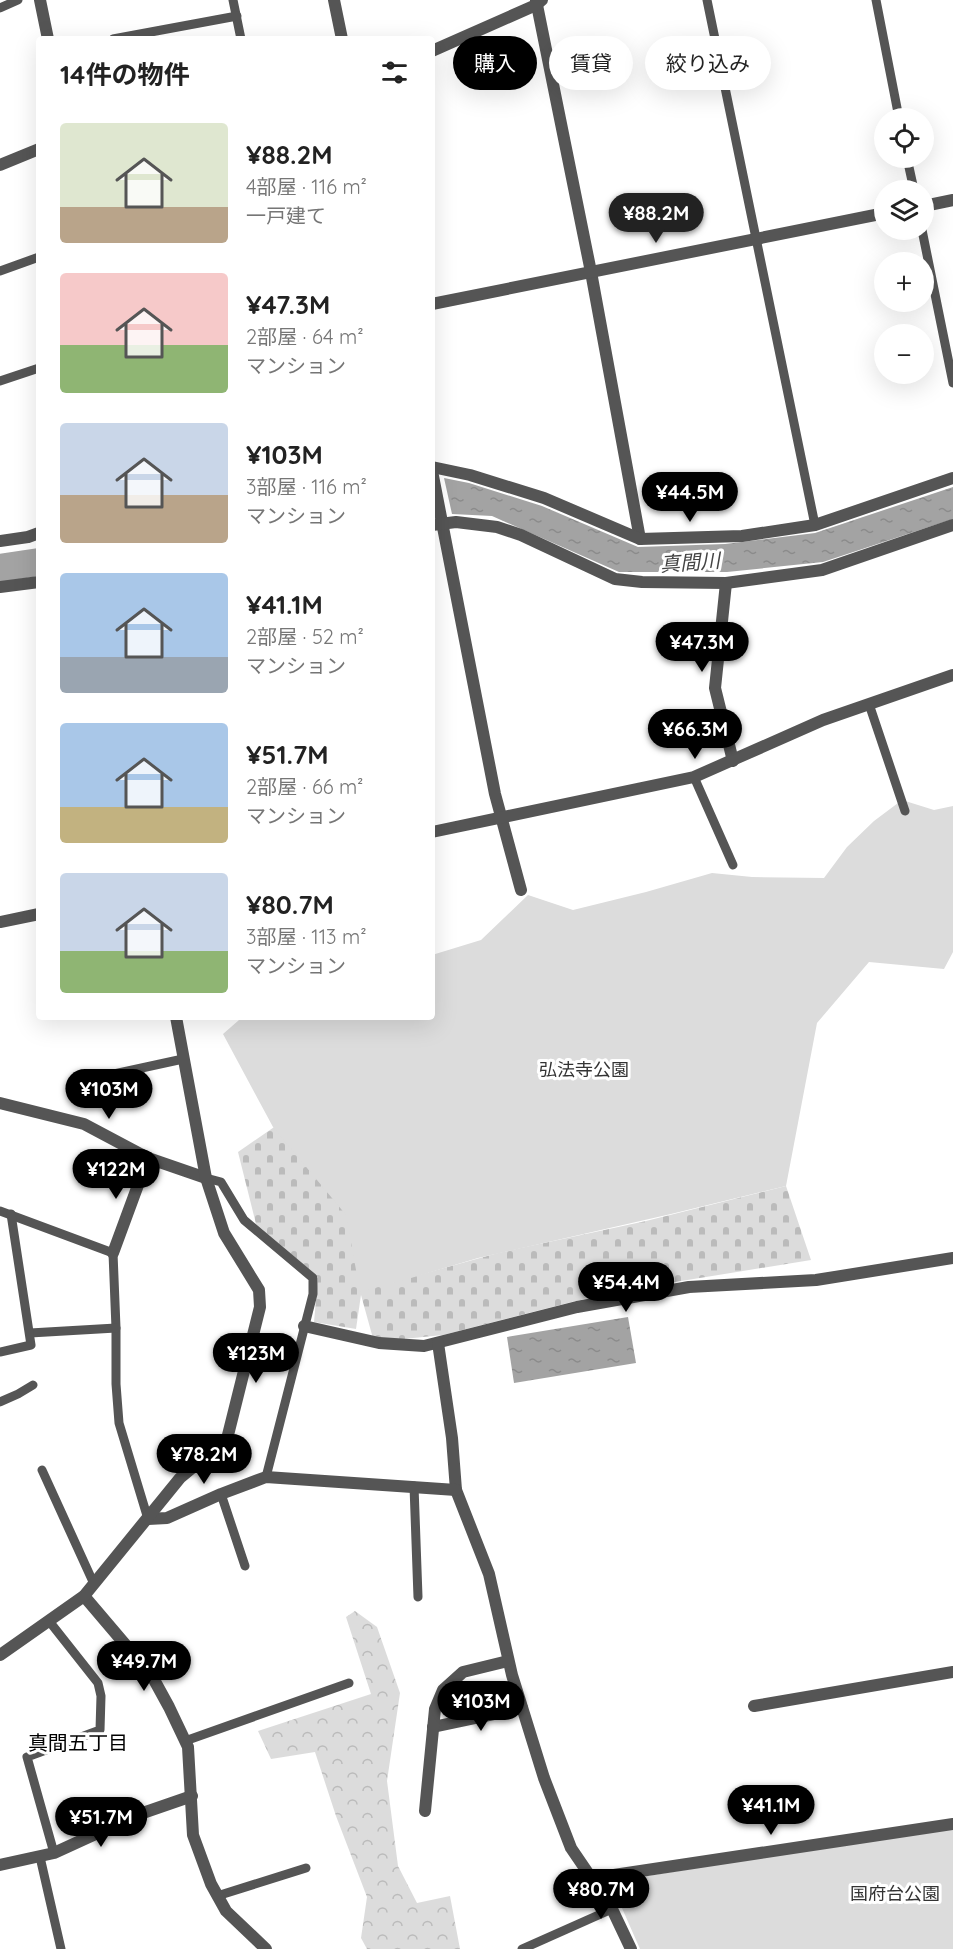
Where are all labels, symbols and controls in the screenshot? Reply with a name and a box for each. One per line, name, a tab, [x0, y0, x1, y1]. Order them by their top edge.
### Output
chip: 購入	[453, 36, 537, 90]
chip: 賃貸	[549, 36, 633, 90]
chip: 絞り込み	[645, 36, 771, 90]
icon: filters	[378, 56, 411, 89]
text: 14件の物件	[60, 58, 189, 91]
map controls	[874, 108, 934, 384]
button: locate	[874, 108, 934, 168]
text: ¥88.2M	[246, 138, 333, 171]
icon: home	[108, 147, 180, 219]
text: 4部屋 · 116 m²	[246, 174, 367, 199]
button: layers	[874, 180, 934, 240]
pin: ¥88.2M	[607, 193, 705, 244]
text: ¥88.2M	[623, 200, 689, 225]
text: 一戸建て	[246, 203, 326, 228]
button: +	[874, 252, 934, 312]
text: ¥47.3M	[246, 288, 330, 321]
icon: home	[108, 297, 180, 369]
text: 2部屋 · 64 m²	[246, 324, 364, 349]
button: −	[874, 324, 934, 384]
text: マンション	[246, 353, 346, 378]
text: ¥103M	[246, 438, 323, 471]
icon: home	[108, 447, 180, 519]
pin: ¥44.5M	[641, 472, 739, 523]
text: 3部屋 · 116 m²	[246, 474, 367, 499]
text: ¥44.5M	[656, 479, 724, 504]
text: マンション	[246, 503, 346, 528]
water label: 真間川	[659, 547, 723, 577]
text: ¥41.1M	[246, 588, 323, 621]
icon: home	[108, 597, 180, 669]
pin: ¥47.3M	[653, 622, 751, 673]
text: 2部屋 · 52 m²	[246, 624, 364, 649]
text: ¥47.3M	[670, 629, 734, 654]
text: マンション	[246, 653, 346, 678]
pin: ¥66.3M	[646, 709, 744, 760]
text: ¥66.3M	[662, 716, 728, 741]
text: ¥51.7M	[246, 738, 329, 771]
icon: home	[108, 747, 180, 819]
text: 2部屋 · 66 m²	[246, 774, 363, 799]
text: マンション	[246, 803, 346, 828]
text: ¥80.7M	[246, 888, 334, 921]
icon: home	[108, 897, 180, 969]
text: 3部屋 · 113 m²	[246, 924, 367, 949]
text: マンション	[246, 953, 346, 978]
park label: 弘法寺公園	[539, 1058, 629, 1081]
pin: ¥103M	[67, 1069, 151, 1120]
text: ¥103M	[79, 1076, 139, 1101]
pin: ¥122M	[74, 1149, 158, 1200]
text: ¥122M	[87, 1156, 145, 1181]
pin: ¥54.4M	[577, 1262, 675, 1313]
text: ¥54.4M	[592, 1269, 660, 1294]
pin: ¥123M	[214, 1333, 298, 1384]
text: ¥123M	[227, 1340, 285, 1365]
pin: ¥78.2M	[155, 1434, 253, 1485]
text: ¥78.2M	[171, 1441, 237, 1466]
pin: ¥49.7M	[95, 1641, 193, 1692]
text: ¥49.7M	[111, 1648, 177, 1673]
pin: ¥103M	[439, 1681, 523, 1732]
text: ¥103M	[451, 1688, 511, 1713]
district label: 真間五丁目	[28, 1730, 128, 1755]
pin: ¥41.1M	[722, 1785, 820, 1836]
text: ¥41.1M	[742, 1792, 801, 1817]
pin: ¥51.7M	[52, 1797, 150, 1848]
text: ¥51.7M	[69, 1804, 133, 1829]
pin: ¥80.7M	[552, 1869, 650, 1920]
text: ¥80.7M	[567, 1876, 635, 1901]
park label: 国府台公園	[850, 1882, 940, 1905]

